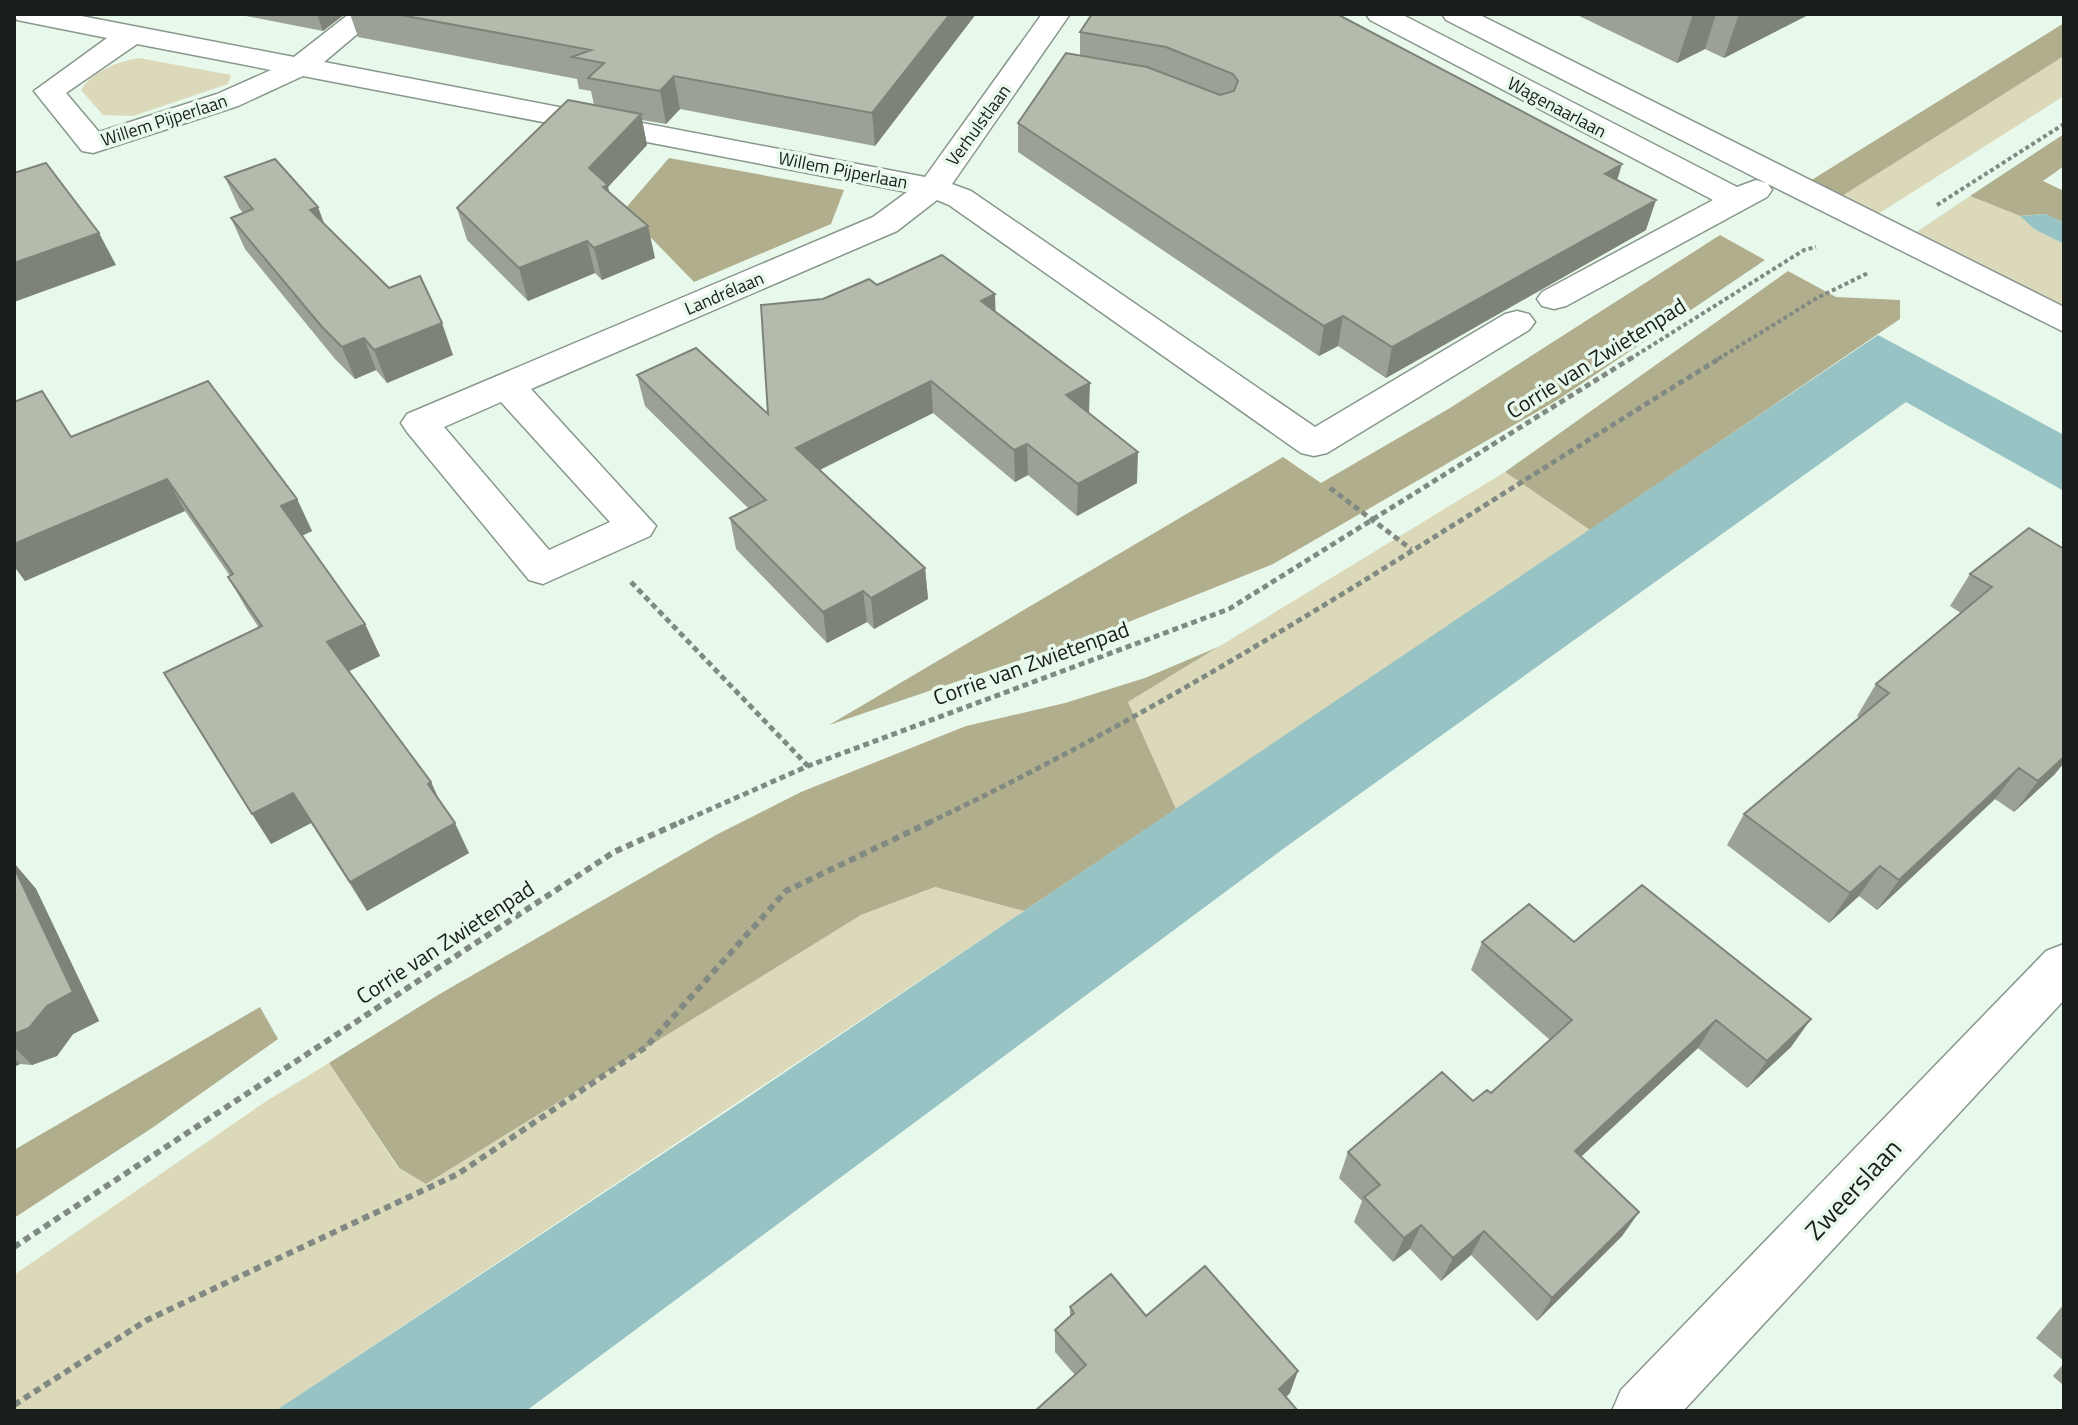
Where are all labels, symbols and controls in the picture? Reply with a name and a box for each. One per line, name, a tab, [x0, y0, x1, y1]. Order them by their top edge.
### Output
street label: Wagenaarlaan	[1503, 70, 1611, 144]
street label: Verhulstlaan	[939, 79, 1017, 171]
street label: Willem Pijperlaan	[97, 87, 231, 153]
street label: Willem Pijperlaan	[776, 144, 910, 196]
street label: Landrélaan	[680, 264, 768, 322]
street label: Corrie van Zwietenpad	[1499, 289, 1693, 427]
street label: Corrie van Zwietenpad	[928, 612, 1134, 714]
street label: Corrie van Zwietenpad	[349, 872, 541, 1012]
street label: Zweerslaan	[1796, 1129, 1910, 1249]

